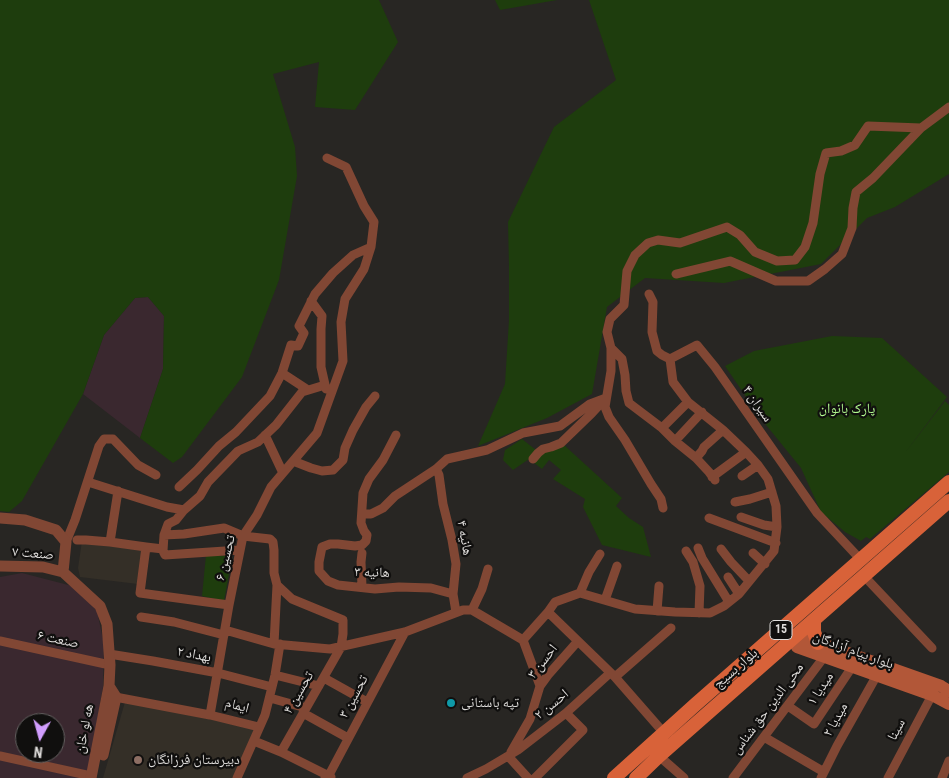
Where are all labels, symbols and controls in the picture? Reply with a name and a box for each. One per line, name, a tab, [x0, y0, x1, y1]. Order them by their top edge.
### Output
street label: سیران ۴	[738, 382, 776, 426]
park label: پارک بانوان	[819, 401, 875, 417]
street label: هانیه ۴	[452, 519, 476, 557]
street label: تحسین ۶	[212, 534, 240, 582]
street label: صنعت ۷	[11, 544, 55, 564]
street label: هانیه ۳	[354, 564, 390, 582]
road number: 15	[770, 620, 792, 640]
street label: صنعت ۶	[36, 627, 80, 653]
street label: بلوار پیام آزادگان	[810, 629, 896, 673]
street label: احسن ۳	[524, 641, 562, 683]
street label: بهداد ۲	[175, 643, 213, 667]
street label: بلوار بسیج	[710, 645, 762, 693]
street label: محی الدین حق شناس	[728, 660, 808, 758]
street label: تحسین ۴	[280, 669, 318, 717]
street label: میدیا ۱	[804, 669, 838, 709]
street label: تحسین ۳	[336, 673, 372, 721]
street label: احسن ۲	[531, 686, 573, 724]
street label: ایمام	[223, 695, 251, 717]
place label: تپه باستانی	[461, 695, 519, 711]
marker: تپه باستانی	[445, 697, 457, 709]
street label: میدیا ۲	[820, 700, 852, 740]
street label: هه لو خان	[72, 703, 98, 755]
north arrow	[15, 713, 65, 763]
street label: سینا	[884, 716, 910, 744]
text: N	[33, 743, 44, 760]
place label: دبیرستان فرزانگان	[148, 752, 240, 768]
marker: دبیرستان فرزانگان	[132, 754, 144, 766]

